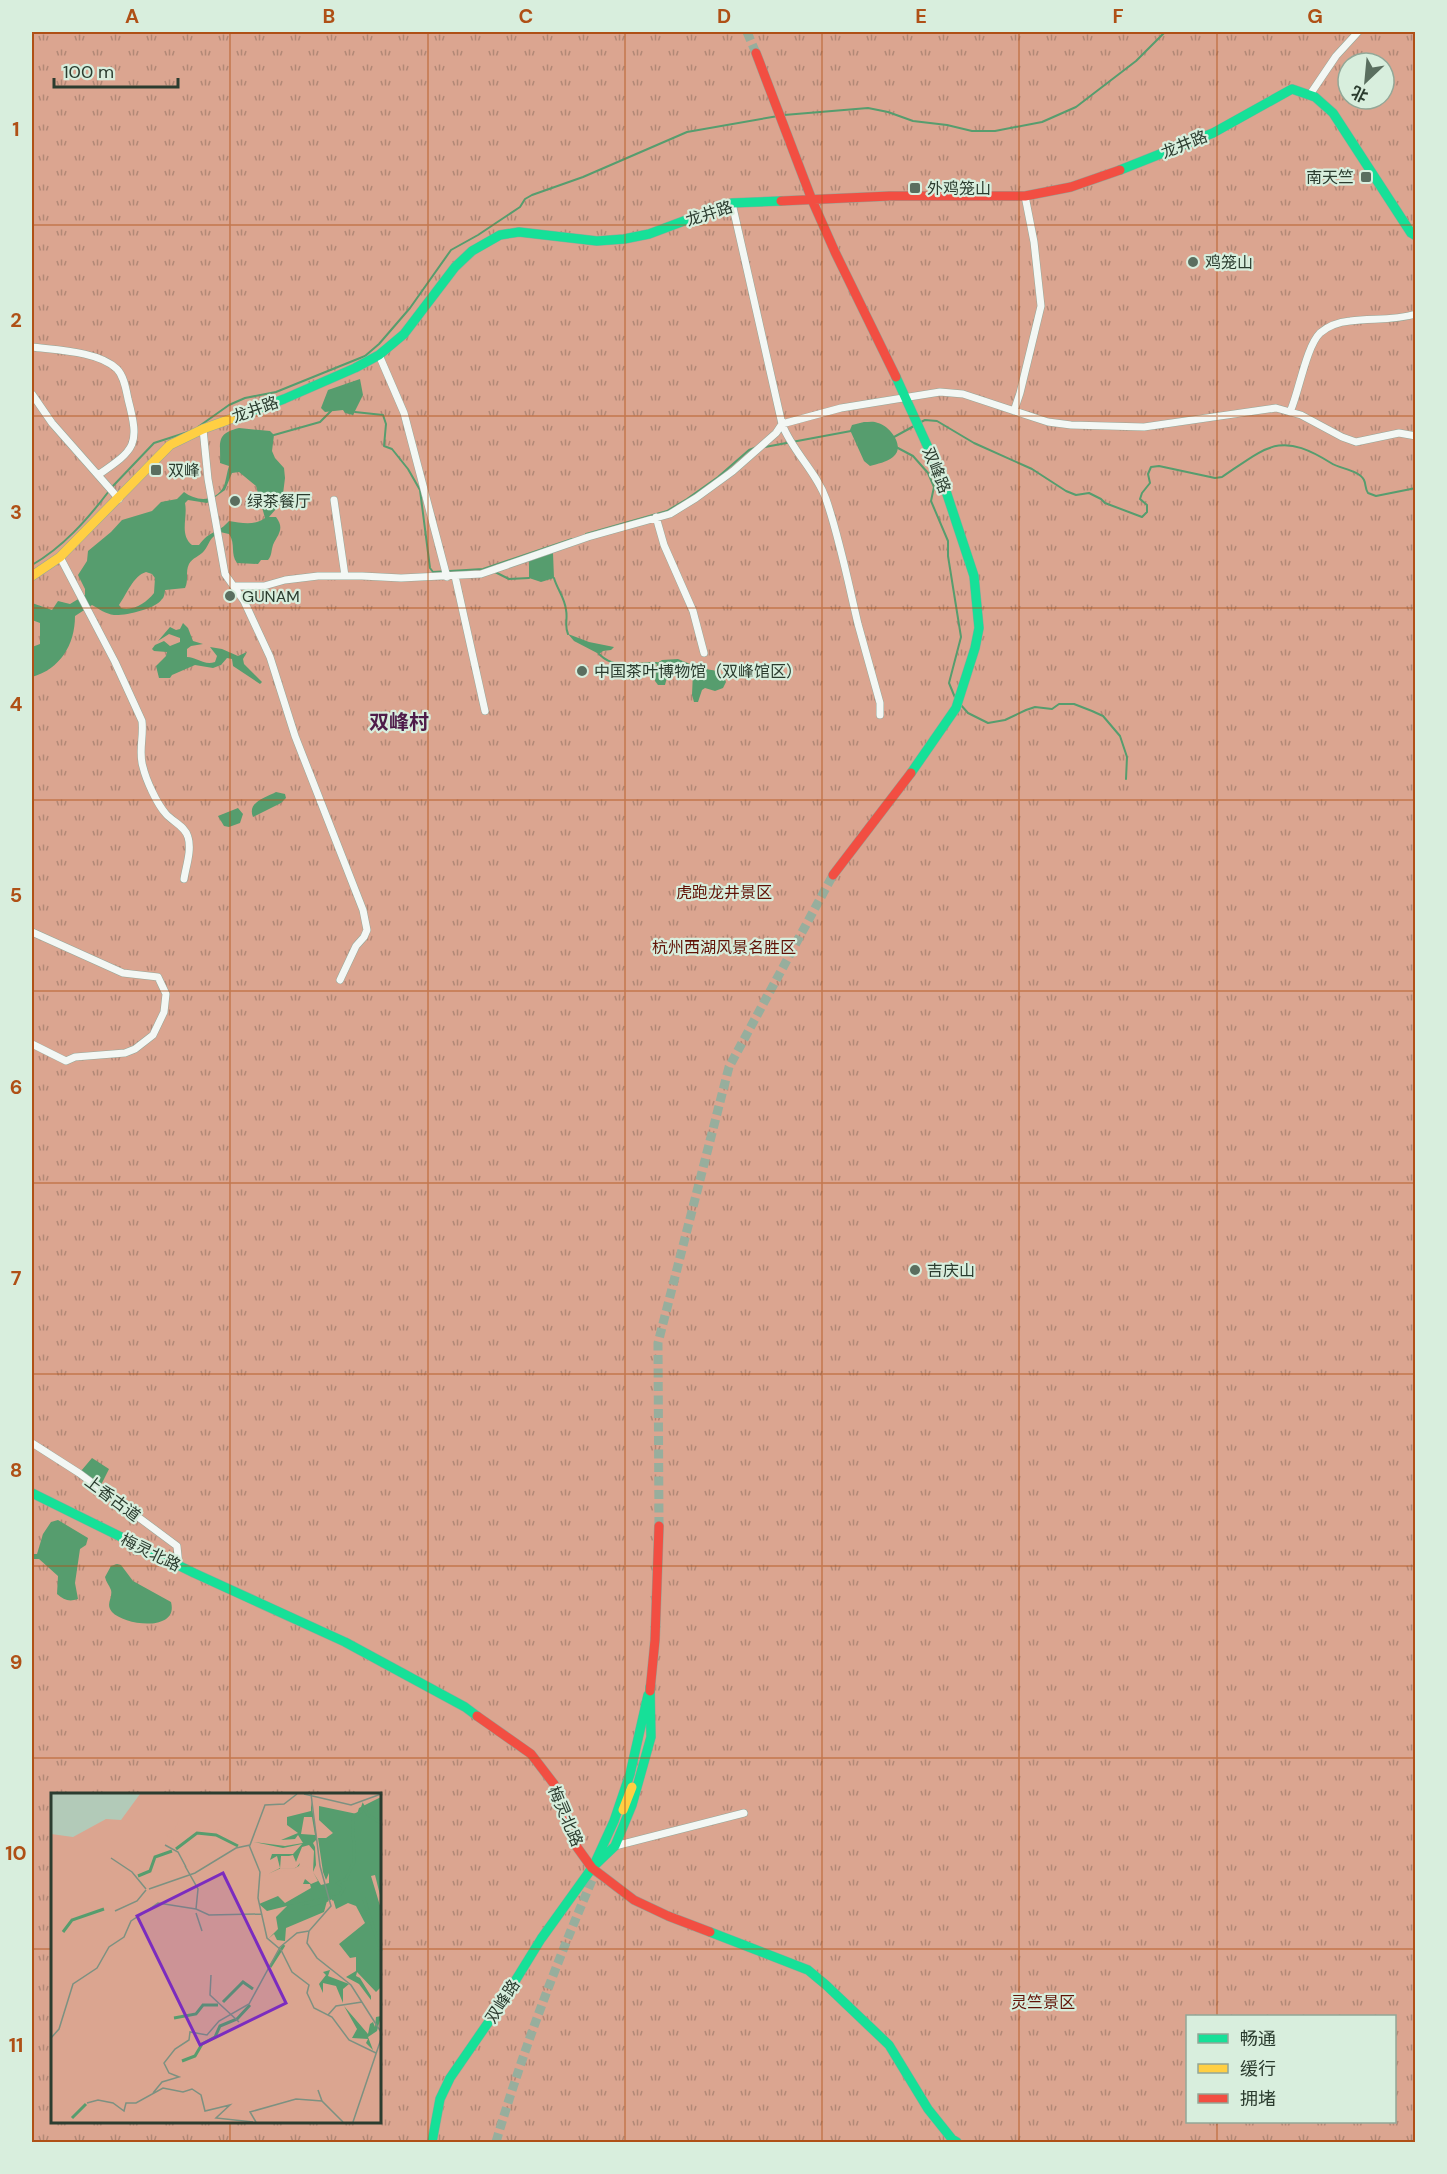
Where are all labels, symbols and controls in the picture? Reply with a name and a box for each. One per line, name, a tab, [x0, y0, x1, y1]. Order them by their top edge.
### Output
text: A	[125, 3, 139, 29]
text: B	[323, 3, 335, 29]
text: C	[519, 3, 533, 29]
text: D	[717, 3, 731, 29]
text: E	[915, 3, 927, 29]
text: F	[1112, 3, 1124, 29]
text: G	[1307, 3, 1323, 29]
scale bar	[54, 51, 178, 89]
north arrow	[1336, 51, 1396, 111]
text: 100 m	[63, 60, 114, 84]
text: 北	[1348, 81, 1371, 107]
text: 1	[12, 116, 20, 142]
street label: 龙井路	[1158, 126, 1210, 163]
place label: 南天竺	[1306, 167, 1354, 188]
marker: 南天竺	[1359, 170, 1373, 184]
place label: 外鸡笼山	[927, 178, 991, 199]
marker: 外鸡笼山	[908, 181, 922, 195]
street label: 龙井路	[683, 196, 735, 231]
place label: 鸡笼山	[1205, 252, 1253, 273]
marker: 鸡笼山	[1186, 255, 1200, 269]
text: 2	[10, 307, 22, 333]
street label: 龙井路	[229, 391, 281, 428]
street label: 双峰路	[918, 444, 955, 496]
place label: 双峰	[168, 460, 200, 481]
marker: 双峰	[149, 463, 163, 477]
place label: 绿茶餐厅	[247, 491, 311, 512]
marker: 绿茶餐厅	[228, 494, 242, 508]
text: 3	[10, 499, 22, 525]
place label: GUNAM	[242, 586, 300, 607]
marker: GUNAM	[223, 589, 237, 603]
place label: 中国茶叶博物馆（双峰馆区）	[594, 661, 802, 682]
marker: 中国茶叶博物馆（双峰馆区）	[575, 664, 589, 678]
text: 4	[10, 691, 23, 717]
district label: 双峰村	[369, 709, 429, 735]
text: 5	[10, 882, 22, 908]
park label: 虎跑龙井景区	[676, 882, 772, 903]
park label: 杭州西湖风景名胜区	[652, 937, 796, 958]
text: 6	[10, 1074, 22, 1100]
place label: 吉庆山	[927, 1260, 975, 1281]
marker: 吉庆山	[908, 1263, 922, 1277]
text: 7	[11, 1265, 22, 1291]
text: 8	[10, 1457, 22, 1483]
street label: 上香古道	[81, 1471, 145, 1526]
street label: 梅灵北路	[117, 1529, 184, 1576]
text: 9	[10, 1649, 22, 1675]
street label: 梅灵北路	[543, 1783, 588, 1850]
inset map	[51, 1793, 381, 2123]
text: 10	[5, 1840, 27, 1866]
street label: 双峰路	[481, 1975, 524, 2027]
park label: 灵竺景区	[1011, 1992, 1075, 2013]
legend	[1186, 2015, 1396, 2123]
text: 畅通	[1240, 2027, 1276, 2051]
text: 11	[9, 2032, 23, 2058]
text: 缓行	[1240, 2057, 1276, 2081]
text: 拥堵	[1240, 2087, 1276, 2111]

